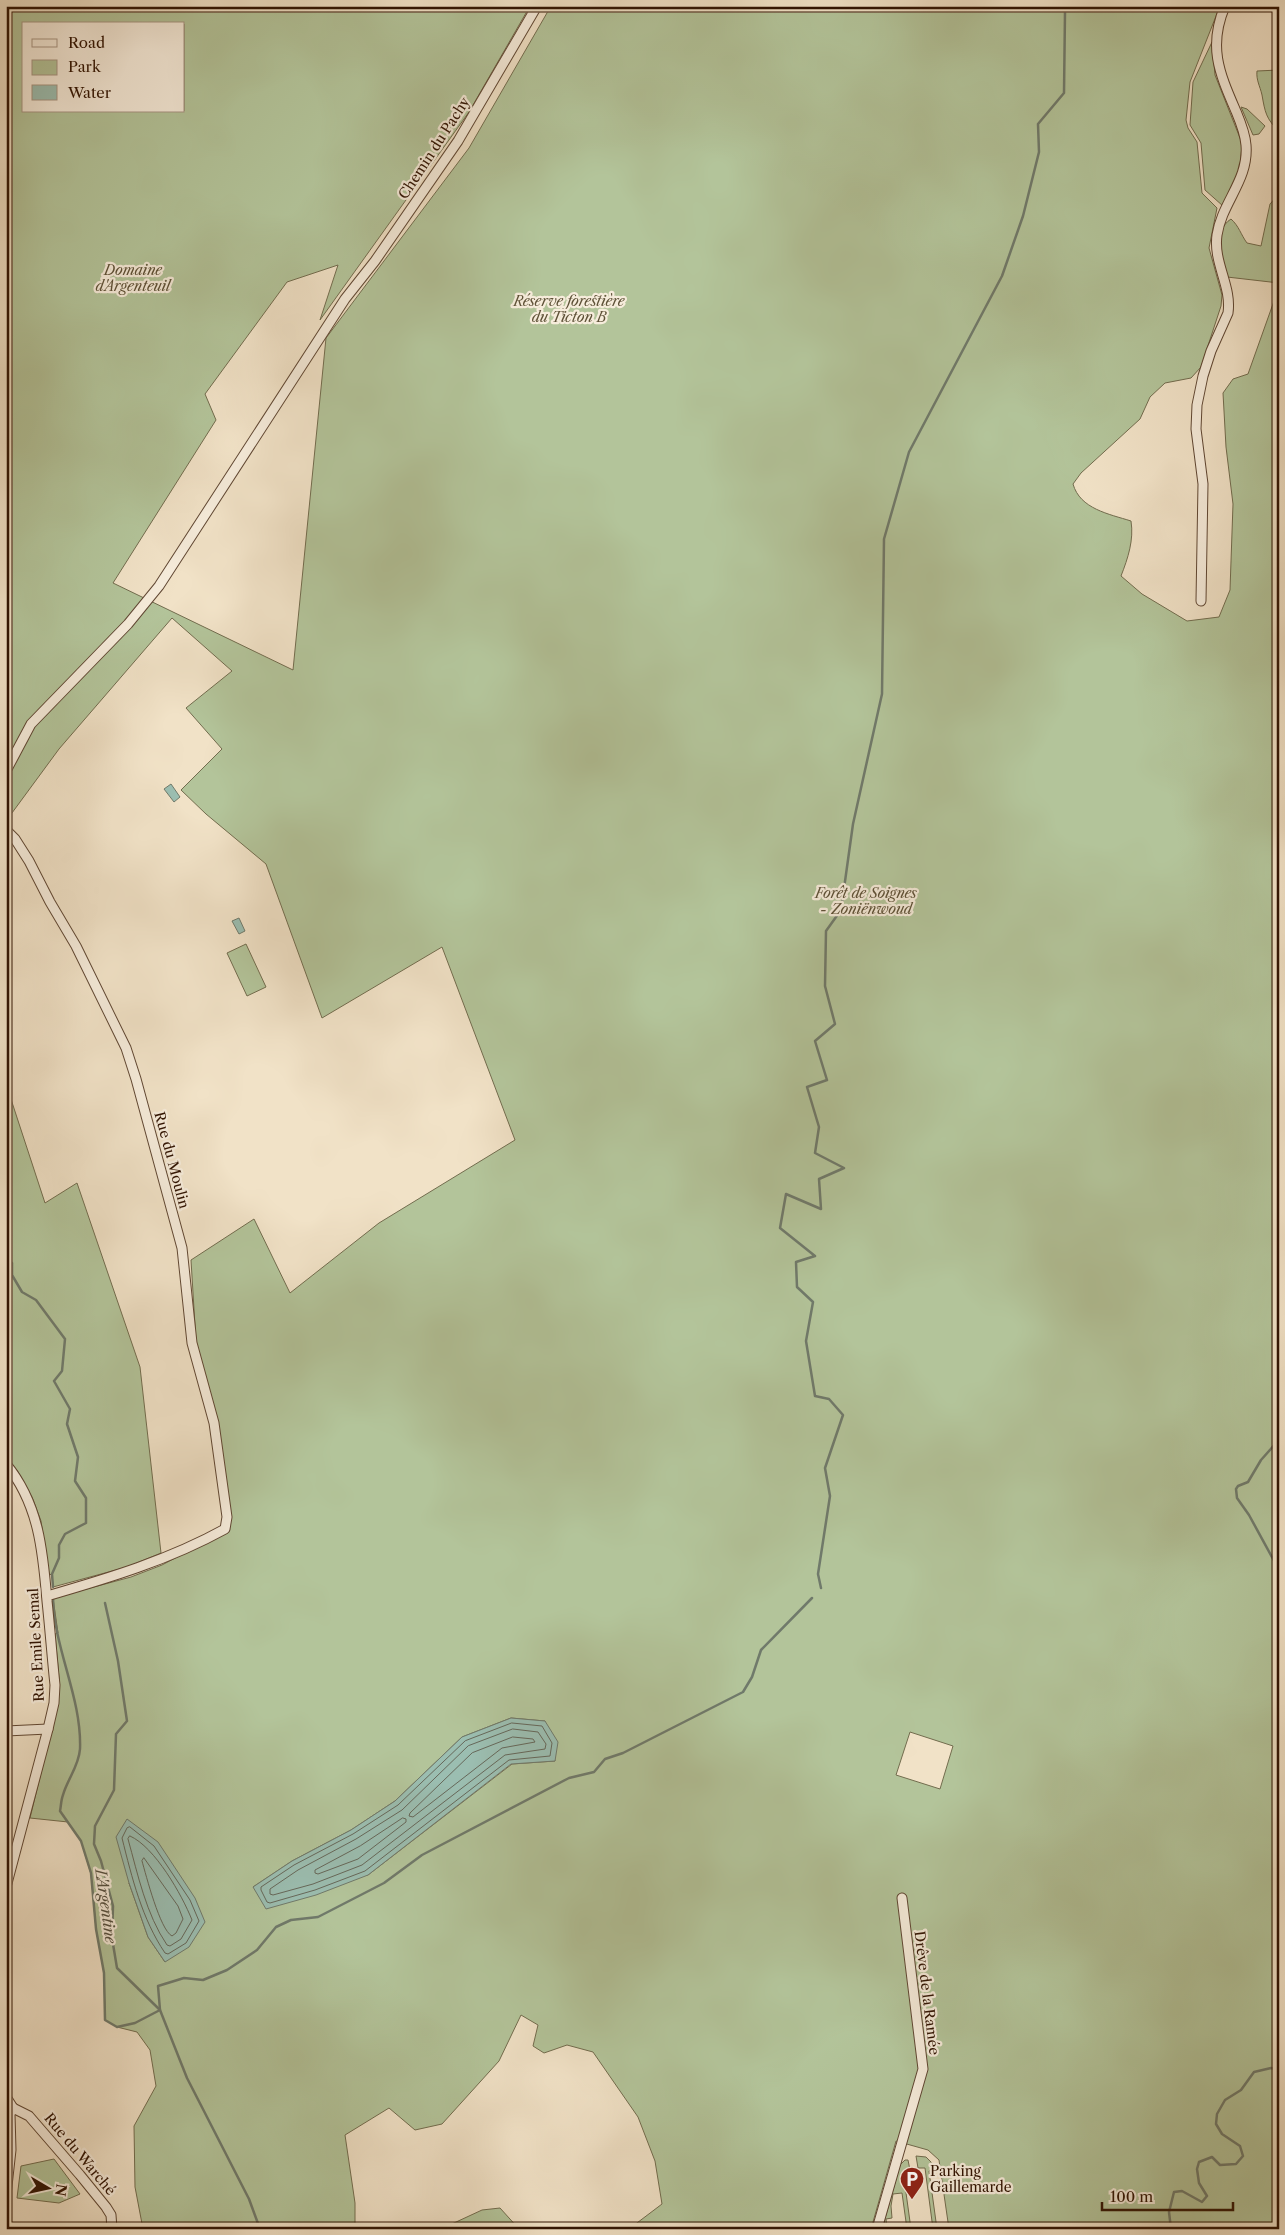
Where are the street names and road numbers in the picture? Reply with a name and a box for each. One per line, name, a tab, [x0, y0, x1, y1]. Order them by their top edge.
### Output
street label: Chemin du Pachy	[394, 93, 474, 202]
street label: Rue du Moulin	[150, 1110, 194, 1211]
street label: Rue Emile Semal	[24, 1588, 48, 1702]
street label: Drêve de la Ramée	[910, 1930, 944, 2056]
street label: Rue du Warché	[40, 2109, 120, 2199]

